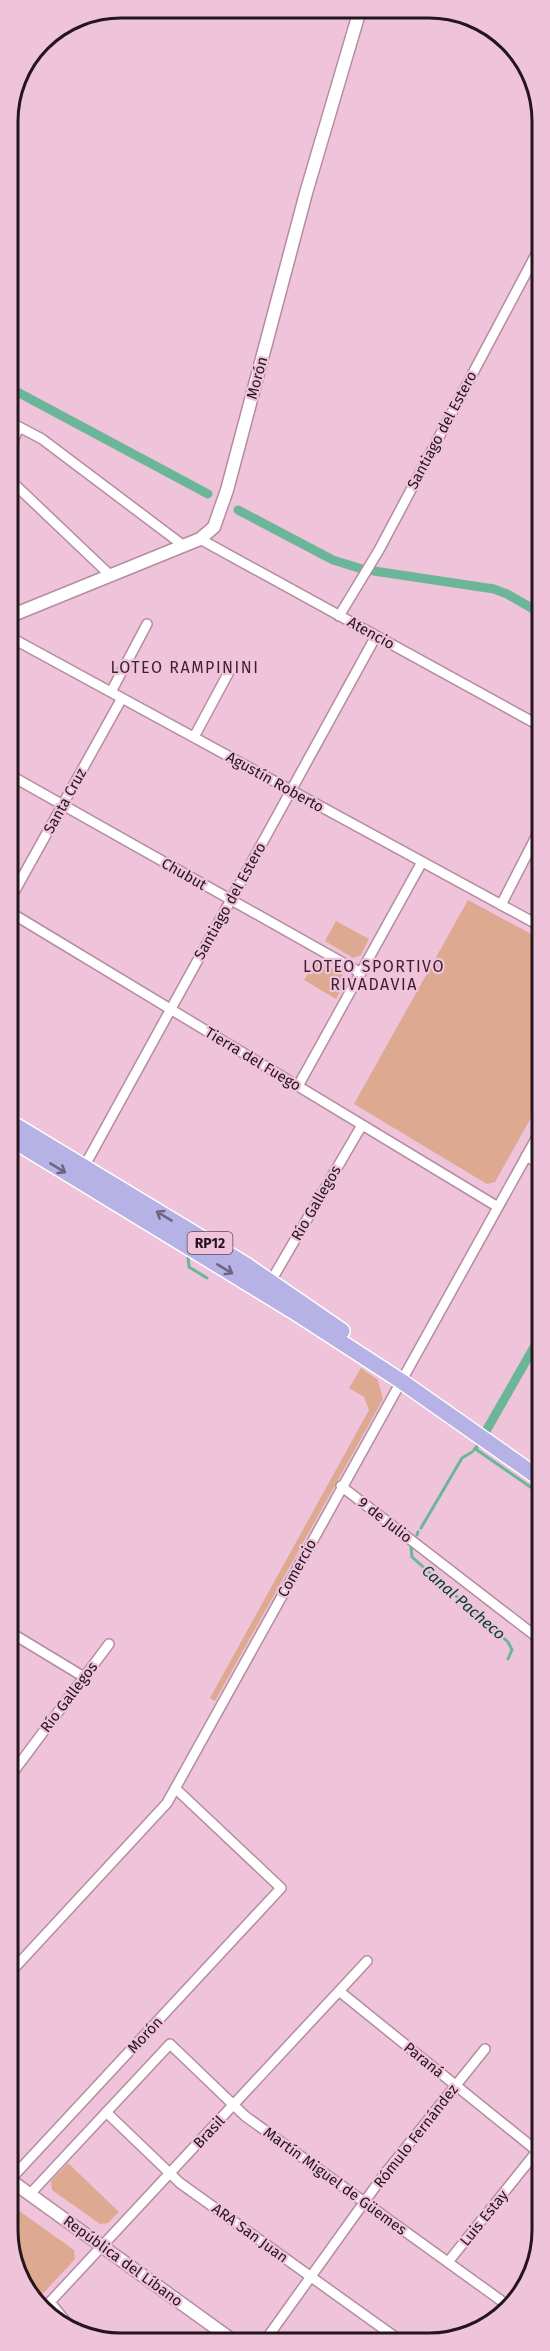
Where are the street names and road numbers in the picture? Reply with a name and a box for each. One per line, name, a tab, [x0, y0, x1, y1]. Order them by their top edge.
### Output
street label: Morón	[243, 355, 271, 401]
street label: Santiago del Estero	[403, 368, 481, 492]
street label: Atencio	[344, 613, 398, 653]
street label: Agustín Roberto	[223, 748, 327, 816]
street label: Santa Cruz	[40, 765, 90, 837]
street label: Santiago del Estero	[190, 839, 270, 963]
street label: Chubut	[158, 854, 210, 894]
street label: Tierra del Fuego	[202, 1023, 304, 1095]
street label: Río Gallegos	[287, 1162, 345, 1244]
road number: RP12	[188, 1232, 232, 1254]
street label: 9 de Julio	[354, 1493, 416, 1547]
street label: Comercio	[274, 1536, 320, 1600]
street label: Río Gallegos	[37, 1658, 101, 1736]
street label: Morón	[124, 2013, 166, 2057]
street label: Paraná	[400, 2038, 448, 2082]
street label: Rómulo Fernández	[370, 2080, 462, 2191]
street label: Brasil	[189, 2112, 229, 2152]
street label: Martín Miguel de Güemes	[260, 2123, 410, 2239]
street label: Luis Estay	[456, 2186, 512, 2250]
street label: ARA San Juan	[208, 2199, 292, 2267]
street label: República del Líbano	[60, 2212, 186, 2310]

